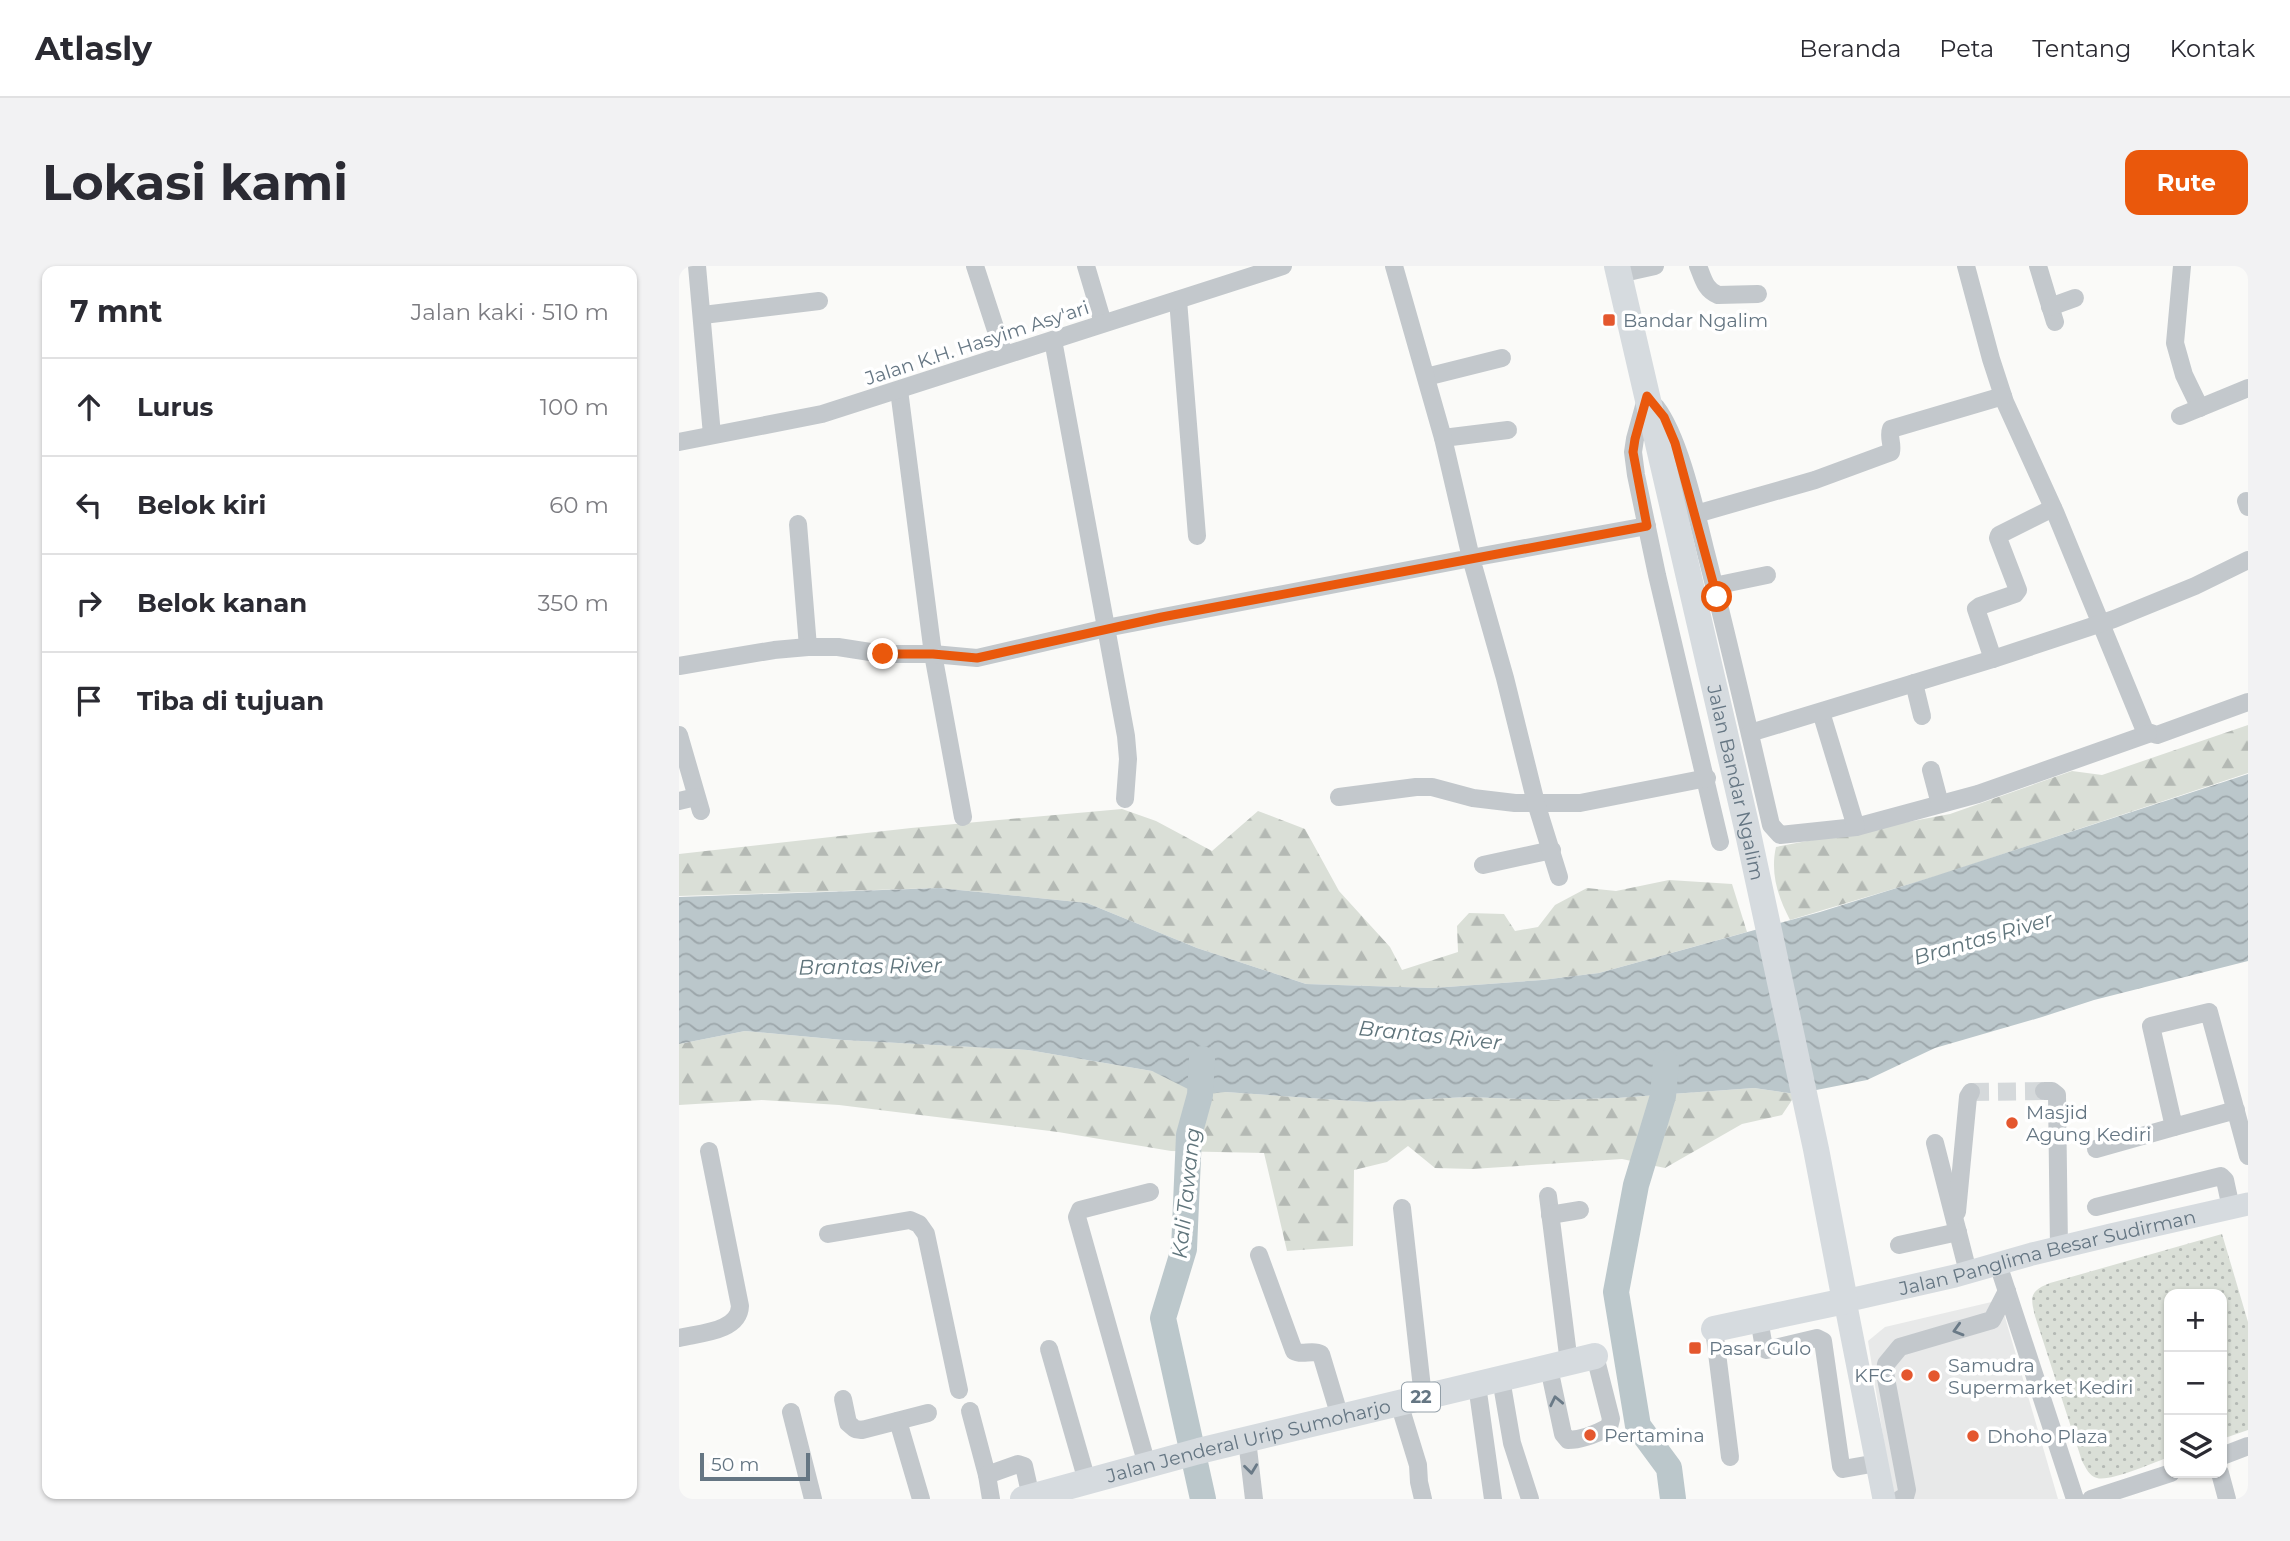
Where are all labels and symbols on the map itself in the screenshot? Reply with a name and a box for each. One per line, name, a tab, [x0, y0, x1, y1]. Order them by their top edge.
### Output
street label: Jalan K.H. Hasyim Asy'ari	[861, 296, 1092, 390]
place label: Bandar Ngalim	[1623, 309, 1768, 332]
marker: Bandar Ngalim	[1601, 312, 1617, 328]
route start	[1701, 581, 1732, 612]
route end	[867, 638, 898, 669]
street label: Jalan Bandar Ngalim	[1702, 681, 1769, 883]
water label: Brantas River	[1911, 906, 2056, 970]
water label: Brantas River	[798, 952, 943, 980]
water label: Brantas River	[1357, 1015, 1503, 1055]
place label: Masjid Agung Kediri	[2026, 1101, 2151, 1146]
marker: Masjid Agung Kediri	[2004, 1115, 2020, 1131]
water label: Kali Tawang	[1167, 1126, 1205, 1260]
street label: Jalan Panglima Besar Sudirman	[1896, 1205, 2198, 1300]
one-way arrow	[1952, 1322, 1964, 1337]
place label: Pasar Gulo	[1709, 1337, 1811, 1360]
marker: Pasar Gulo	[1687, 1340, 1703, 1356]
place label: Samudra Supermarket Kediri	[1948, 1354, 2133, 1399]
place label: KFC	[1854, 1364, 1893, 1387]
marker: KFC	[1899, 1367, 1915, 1383]
marker: Samudra Supermarket Kediri	[1926, 1368, 1942, 1384]
road number: 22	[1402, 1382, 1440, 1412]
street label: Jalan Jenderal Urip Sumoharjo	[1103, 1394, 1393, 1488]
one-way arrow	[1549, 1395, 1564, 1407]
place label: Pertamina	[1604, 1424, 1705, 1447]
place label: Dhoho Plaza	[1987, 1425, 2108, 1448]
marker: Pertamina	[1582, 1427, 1598, 1443]
marker: Dhoho Plaza	[1965, 1428, 1981, 1444]
scale bar	[700, 1450, 810, 1482]
one-way arrow	[1243, 1464, 1258, 1475]

